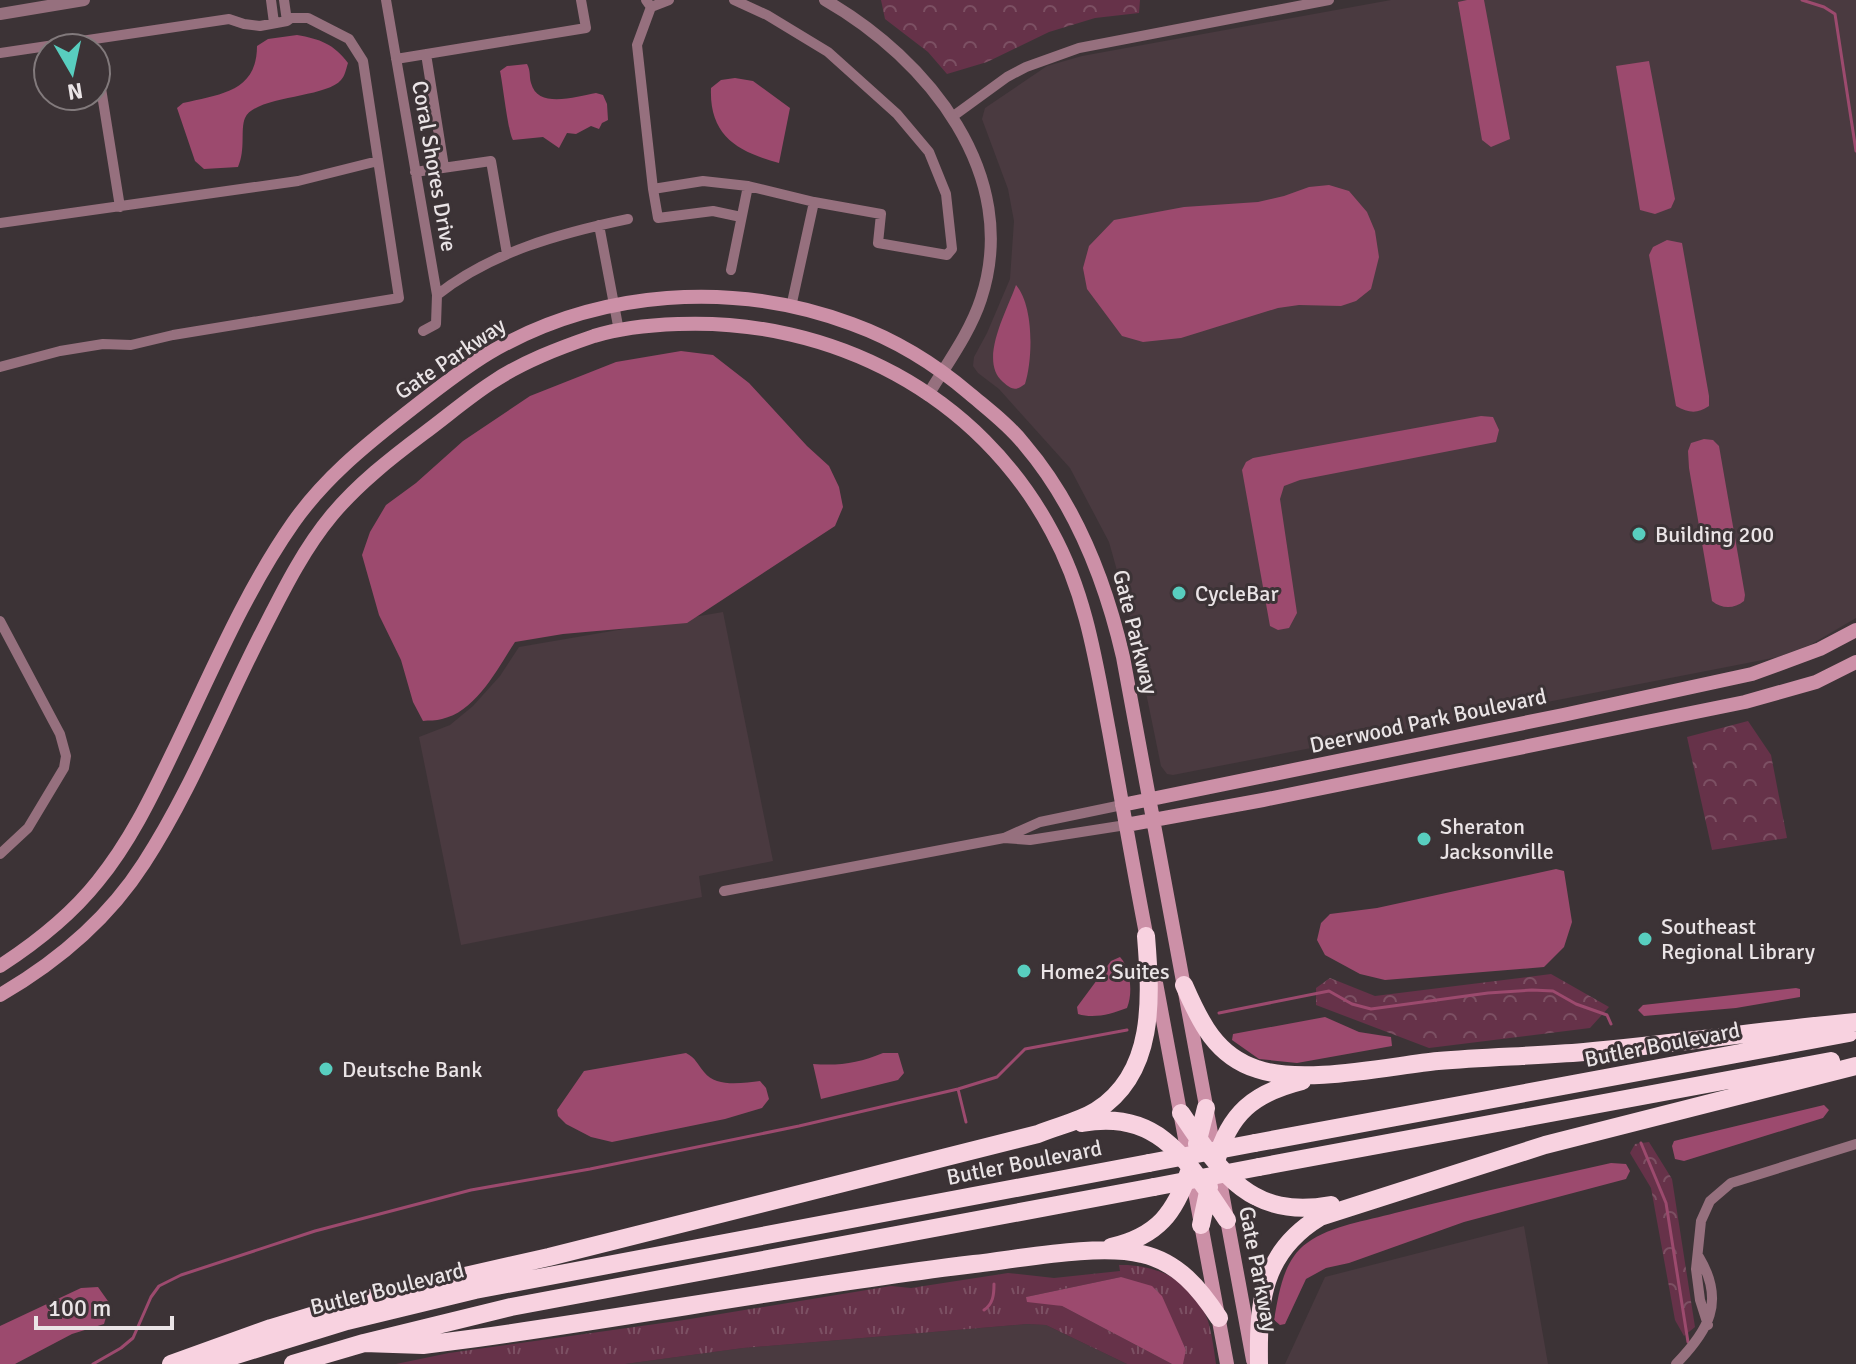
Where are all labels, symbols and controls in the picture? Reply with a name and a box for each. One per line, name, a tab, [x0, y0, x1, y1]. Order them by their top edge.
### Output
north arrow	[32, 32, 112, 112]
text: N	[65, 77, 85, 106]
street label: Coral Shores Drive	[406, 79, 463, 254]
street label: Gate Parkway	[390, 311, 511, 405]
place label: Building 200	[1655, 521, 1774, 548]
marker: Building 200	[1630, 525, 1648, 543]
street label: Gate Parkway	[1107, 567, 1164, 698]
place label: CycleBar	[1195, 580, 1278, 607]
marker: CycleBar	[1170, 584, 1188, 602]
street label: Deerwood Park Boulevard	[1307, 682, 1549, 759]
place label: Sheraton Jacksonville	[1440, 813, 1554, 865]
marker: Sheraton Jacksonville	[1415, 830, 1433, 848]
place label: Southeast Regional Library	[1661, 913, 1816, 965]
marker: Southeast Regional Library	[1636, 930, 1654, 948]
place label: Home2 Suites	[1040, 958, 1170, 985]
marker: Home2 Suites	[1015, 962, 1033, 980]
street label: Butler Boulevard	[1582, 1016, 1742, 1073]
place label: Deutsche Bank	[342, 1056, 482, 1083]
marker: Deutsche Bank	[317, 1060, 335, 1078]
street label: Butler Boulevard	[944, 1134, 1104, 1191]
street label: Gate Parkway	[1233, 1204, 1284, 1335]
street label: Butler Boulevard	[307, 1256, 467, 1321]
scale bar	[36, 1280, 172, 1330]
text: 100 m	[48, 1293, 111, 1323]

